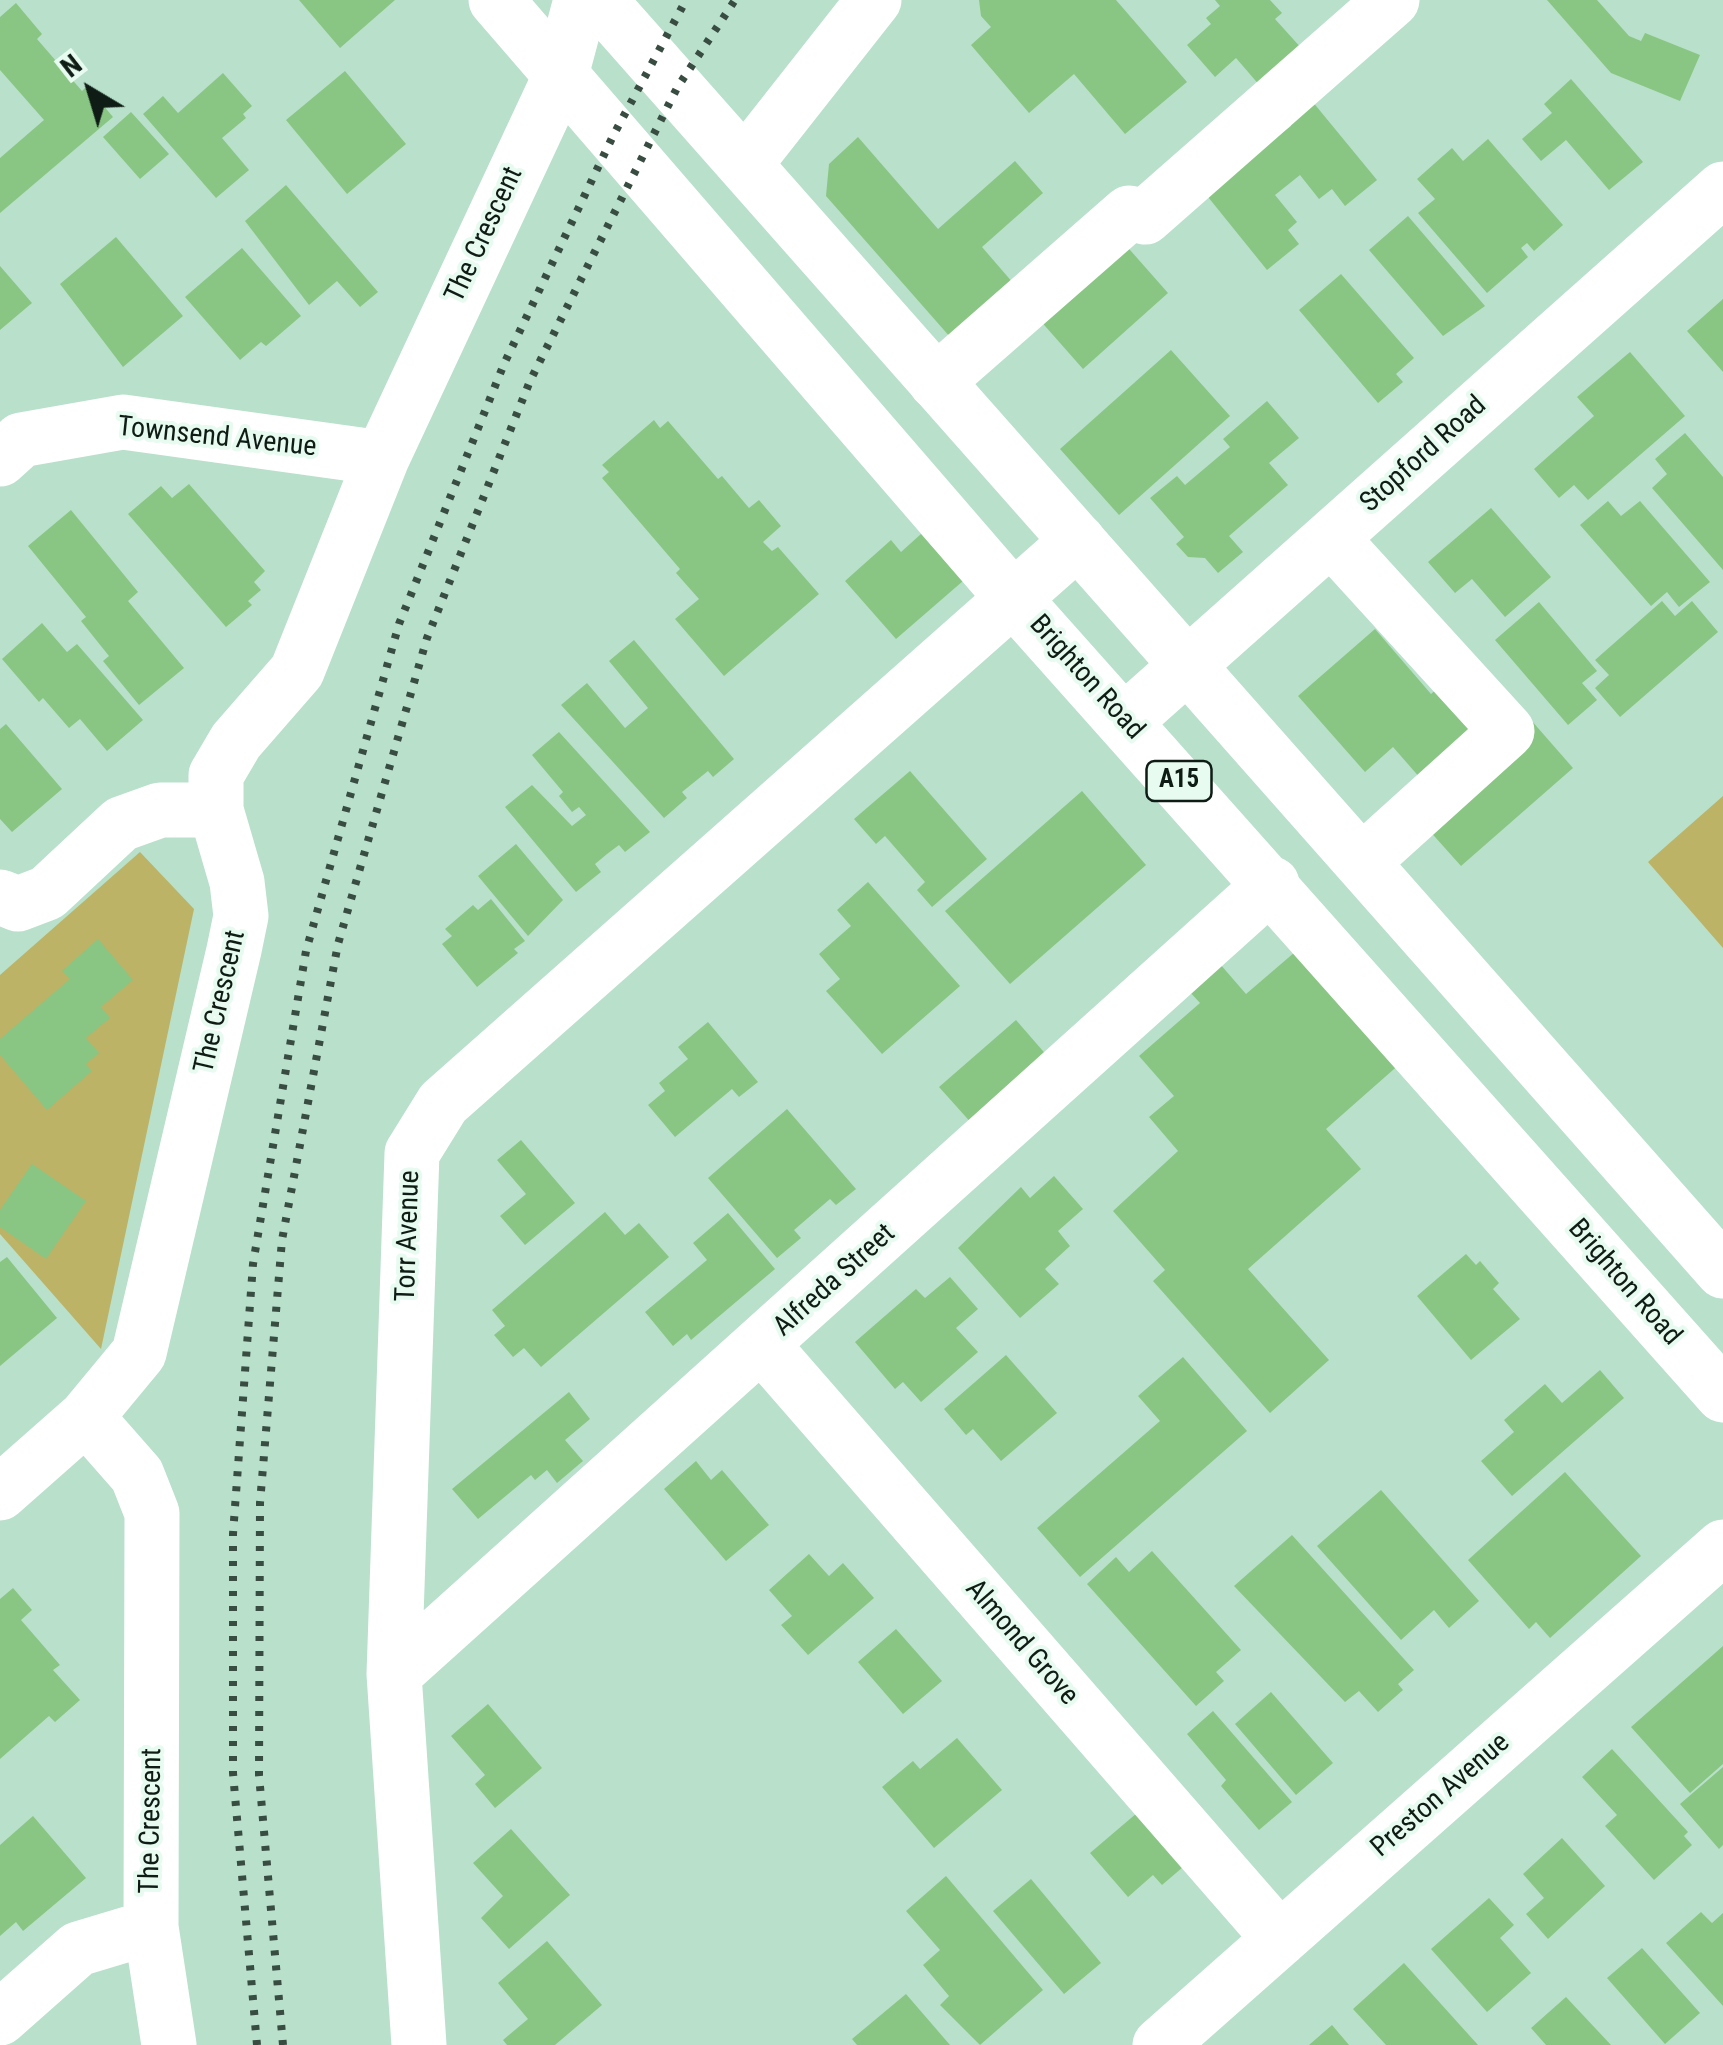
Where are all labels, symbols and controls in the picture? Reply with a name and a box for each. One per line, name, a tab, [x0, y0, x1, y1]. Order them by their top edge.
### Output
north arrow	[40, 40, 140, 140]
text: N	[54, 48, 88, 84]
street label: The Crescent	[439, 162, 531, 308]
street label: Stopford Road	[1354, 390, 1494, 520]
street label: Townsend Avenue	[116, 411, 318, 465]
street label: Brighton Road	[1021, 609, 1151, 747]
road number: A15	[1146, 761, 1212, 801]
street label: The Crescent	[188, 927, 254, 1077]
street label: Torr Avenue	[390, 1170, 428, 1302]
street label: Brighton Road	[1560, 1213, 1688, 1353]
street label: Alfreda Street	[767, 1218, 903, 1344]
street label: Almond Grove	[957, 1573, 1085, 1713]
street label: Preston Avenue	[1365, 1727, 1517, 1865]
street label: The Crescent	[134, 1748, 170, 1894]

